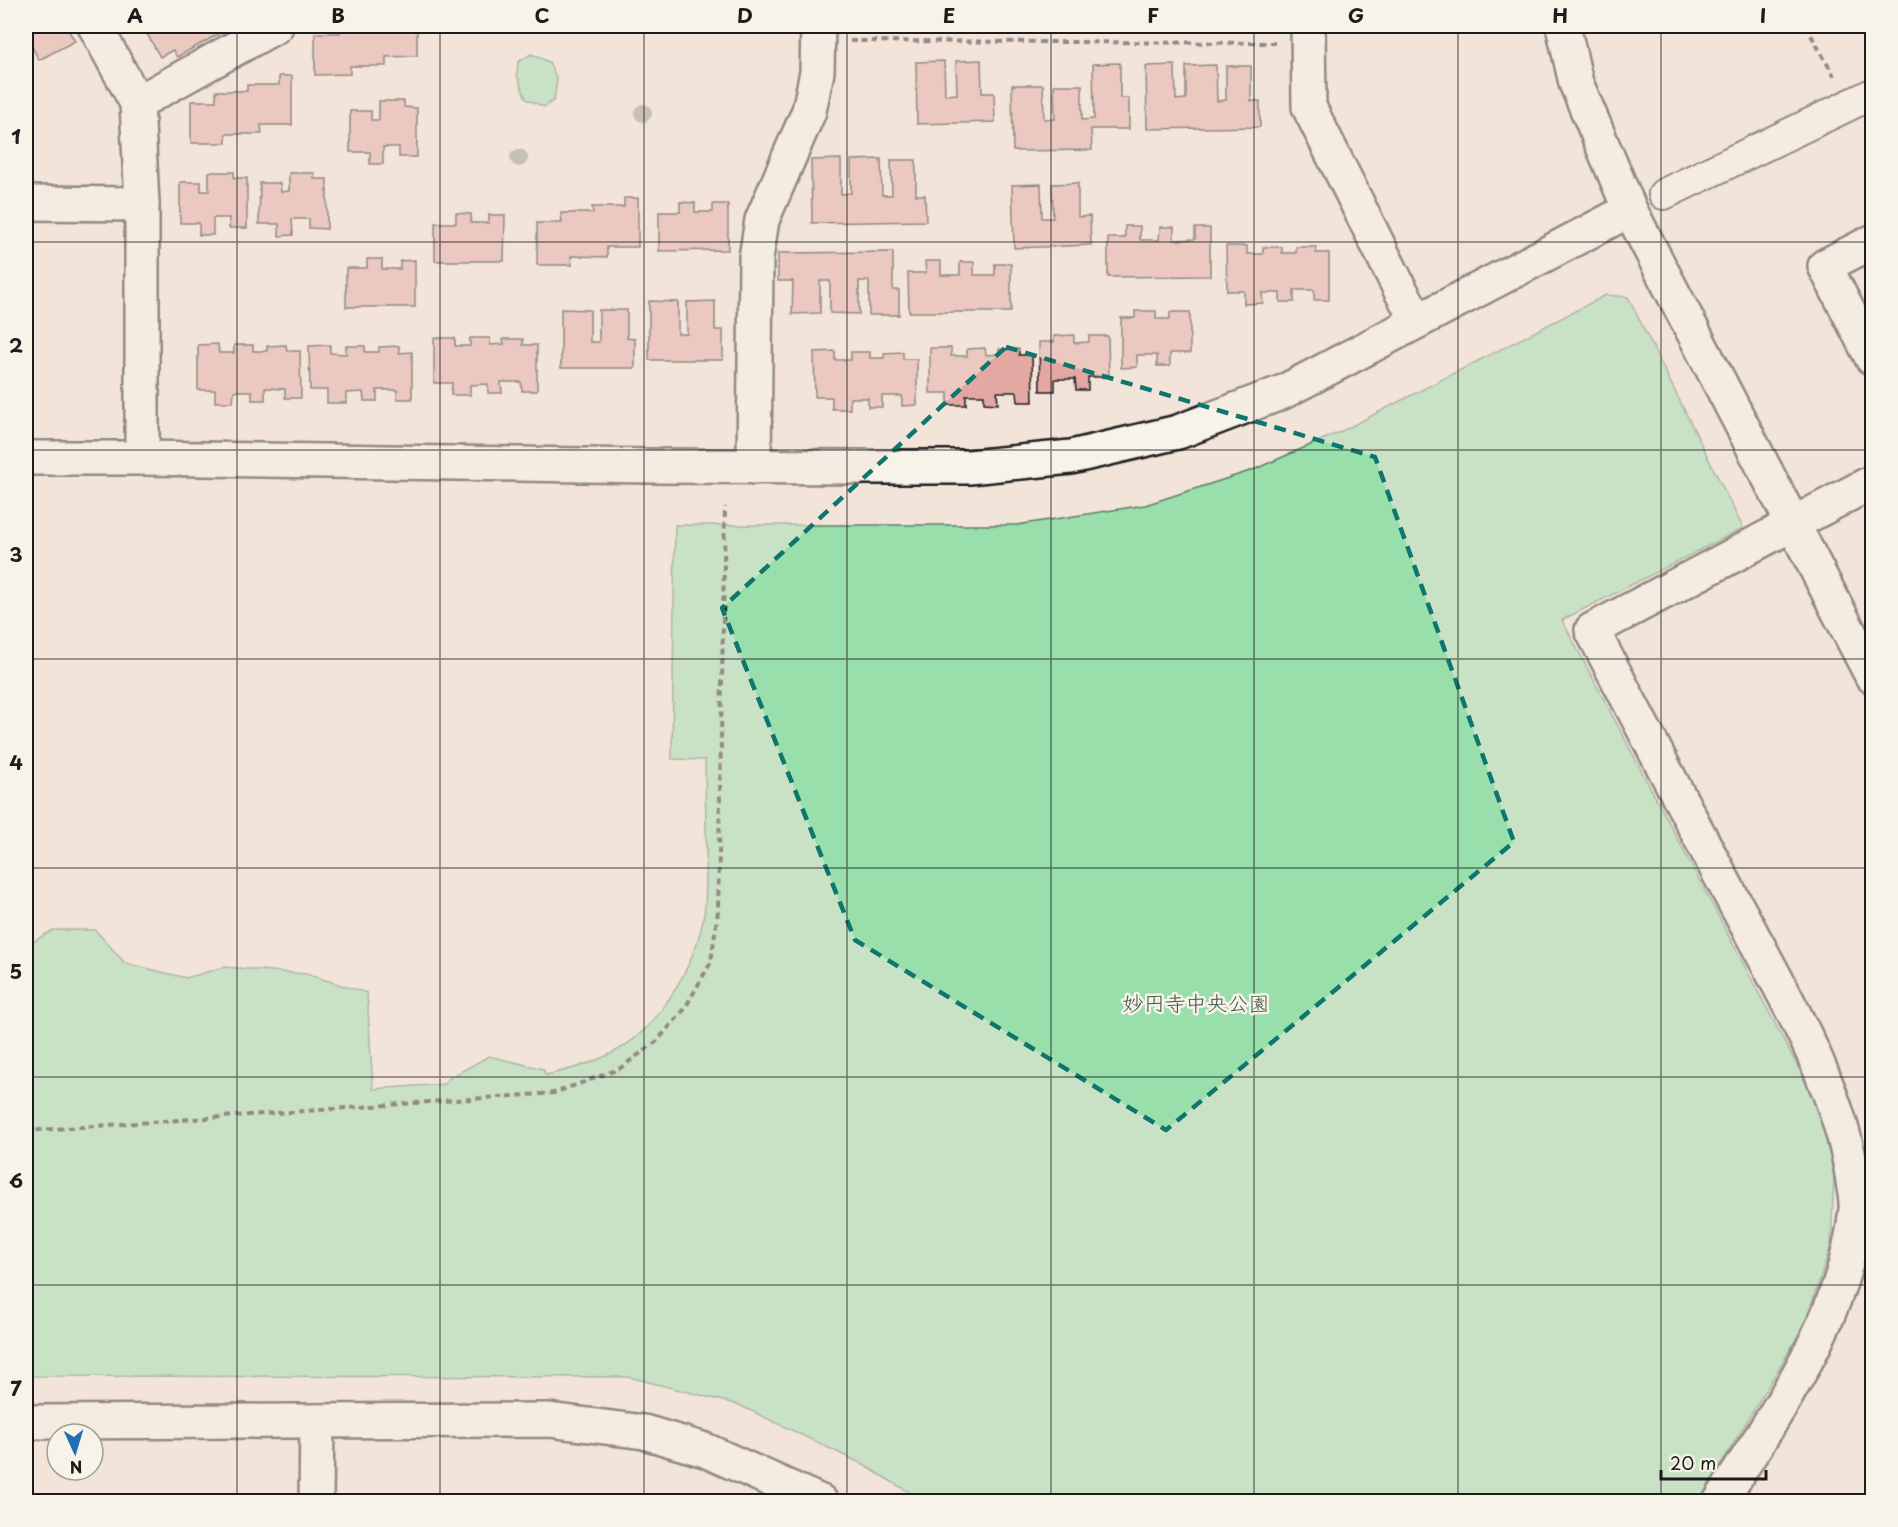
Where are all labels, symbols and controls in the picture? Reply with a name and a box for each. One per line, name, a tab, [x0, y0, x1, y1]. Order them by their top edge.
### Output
text: A	[127, 0, 143, 30]
text: B	[331, 0, 345, 30]
text: C	[534, 0, 550, 30]
text: D	[737, 0, 753, 30]
text: E	[943, 0, 955, 30]
text: F	[1147, 0, 1159, 30]
text: G	[1348, 0, 1364, 30]
text: H	[1552, 0, 1568, 30]
text: I	[1760, 0, 1766, 30]
text: 1	[11, 121, 21, 151]
text: 2	[9, 330, 23, 360]
text: 3	[9, 539, 23, 569]
text: 4	[9, 747, 23, 777]
text: 5	[10, 956, 22, 986]
park label: 妙円寺中央公園	[1123, 986, 1270, 1018]
text: 6	[9, 1165, 23, 1195]
text: 7	[10, 1373, 22, 1403]
north arrow	[45, 1422, 105, 1482]
scale bar	[1661, 1443, 1766, 1481]
text: 20 m	[1670, 1449, 1716, 1476]
text: N	[69, 1456, 83, 1480]

